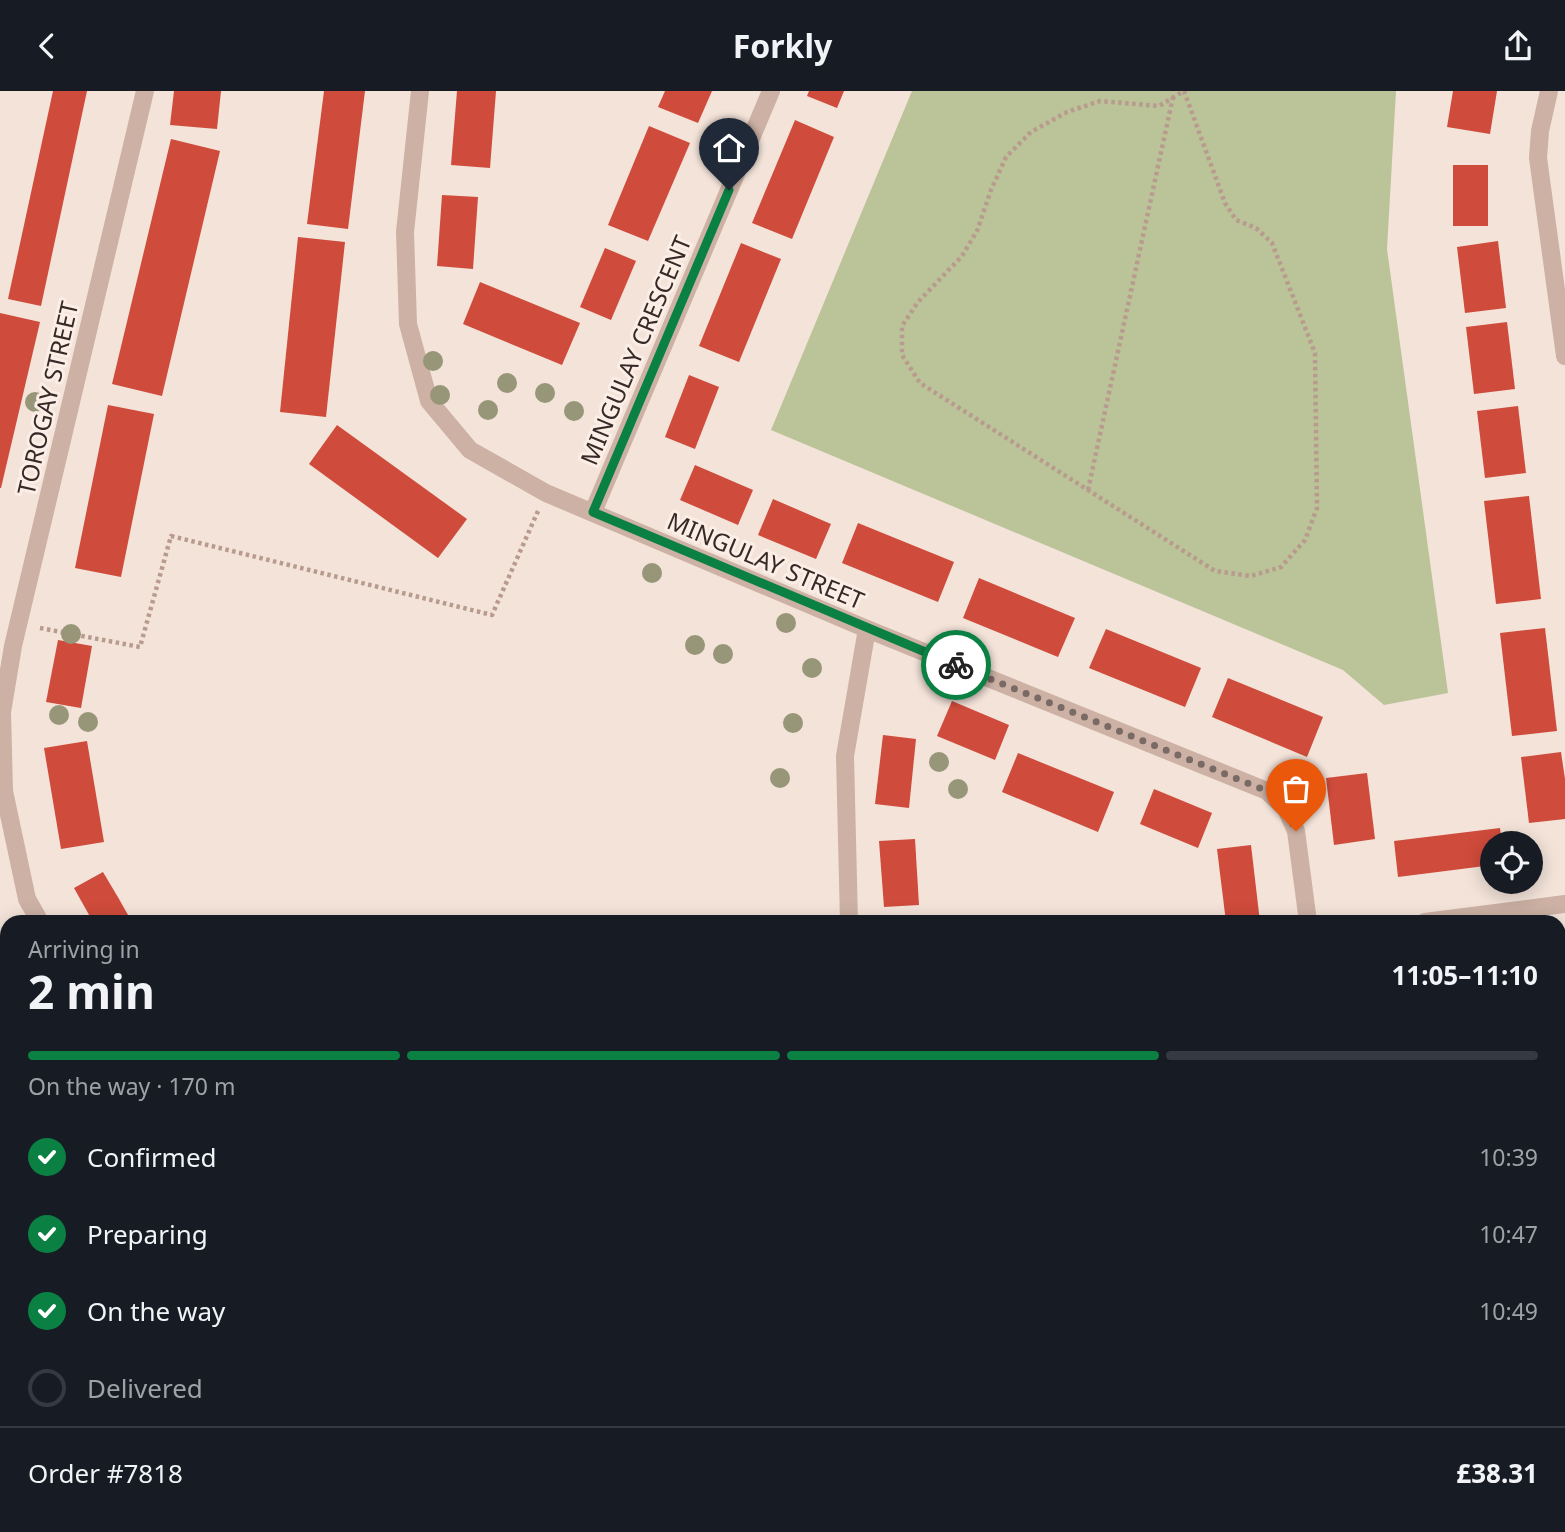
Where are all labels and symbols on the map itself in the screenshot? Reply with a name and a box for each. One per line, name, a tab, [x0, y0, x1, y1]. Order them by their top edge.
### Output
pin	[699, 118, 759, 190]
street label: MINGULAY CRESCENT	[572, 230, 699, 470]
street label: TOROGAY STREET	[9, 297, 85, 498]
street label: MINGULAY STREET	[662, 504, 870, 617]
courier	[921, 630, 991, 700]
pin	[1266, 759, 1326, 831]

